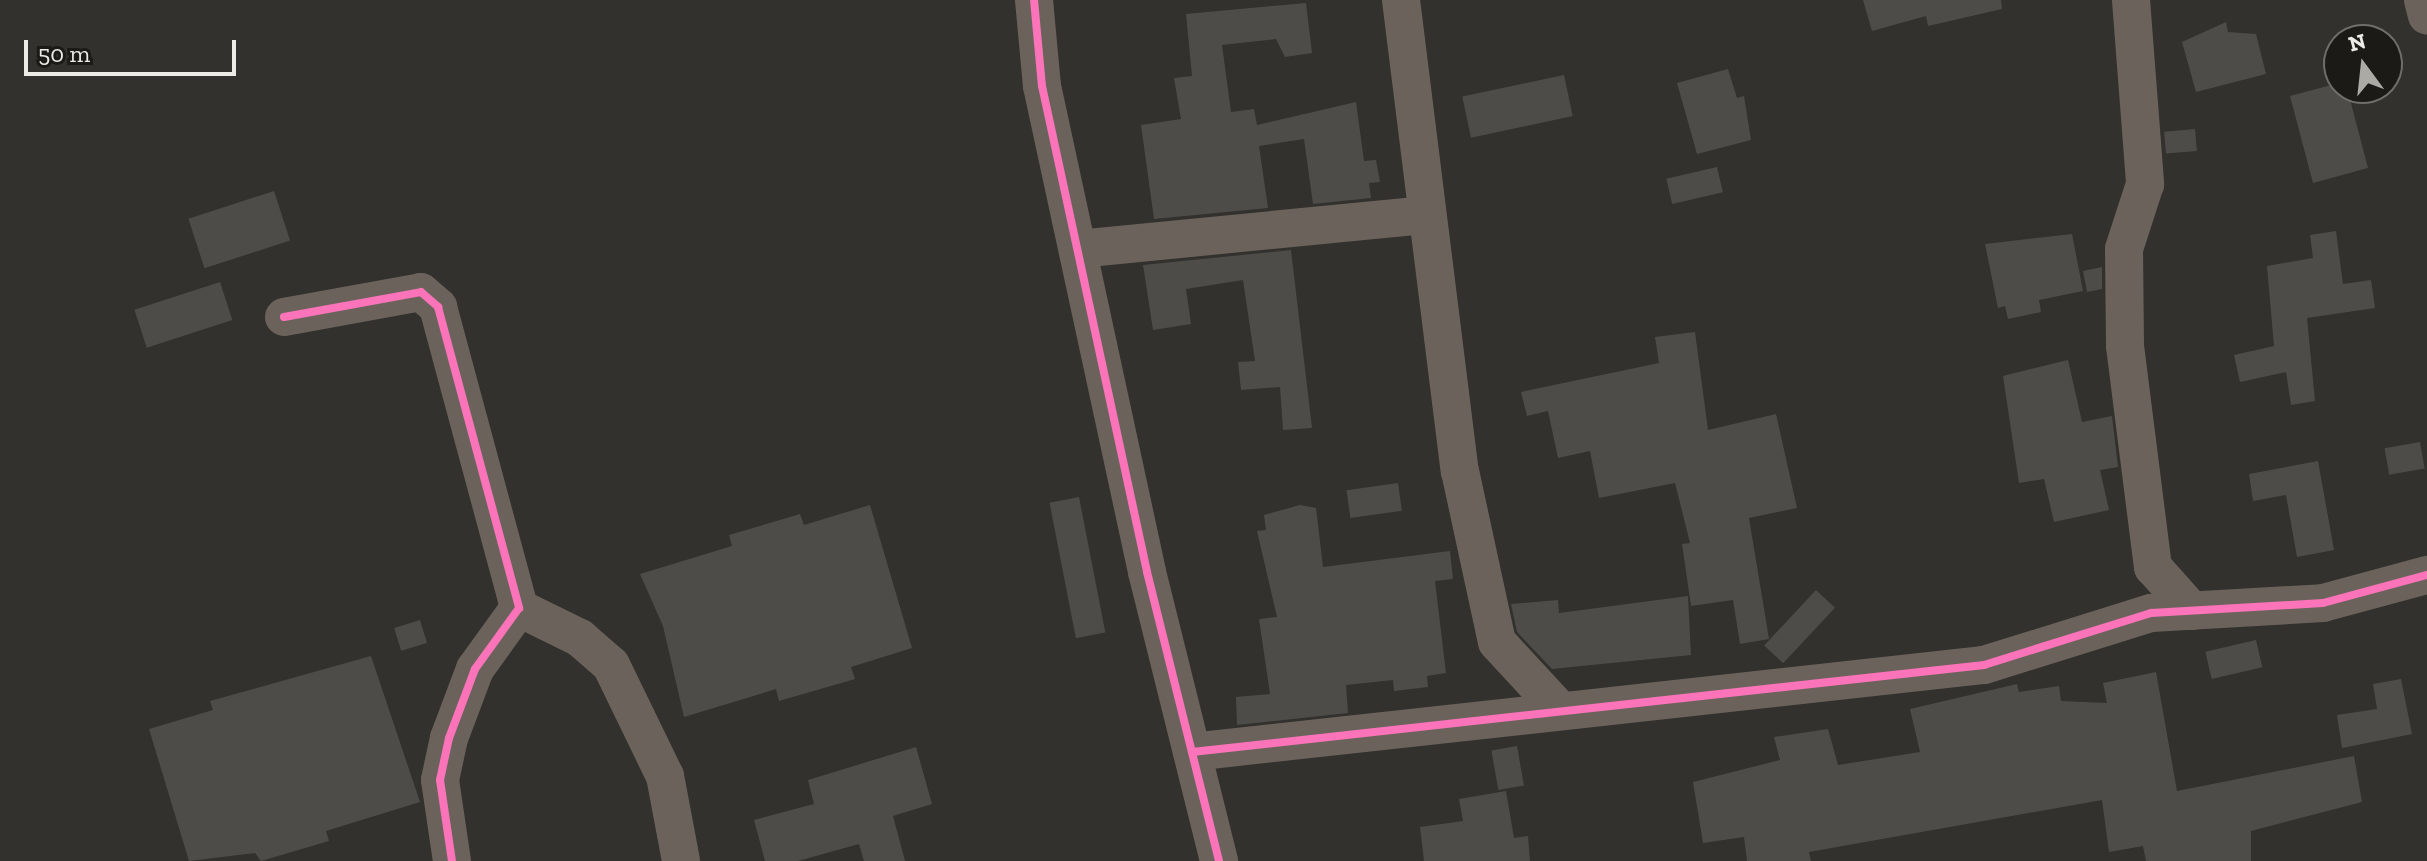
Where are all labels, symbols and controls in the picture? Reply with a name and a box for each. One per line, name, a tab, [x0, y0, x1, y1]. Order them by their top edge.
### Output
scale bar	[28, 24, 240, 74]
north arrow	[2323, 24, 2403, 104]
text: N	[2346, 27, 2369, 57]
text: 50 m	[38, 39, 90, 68]

